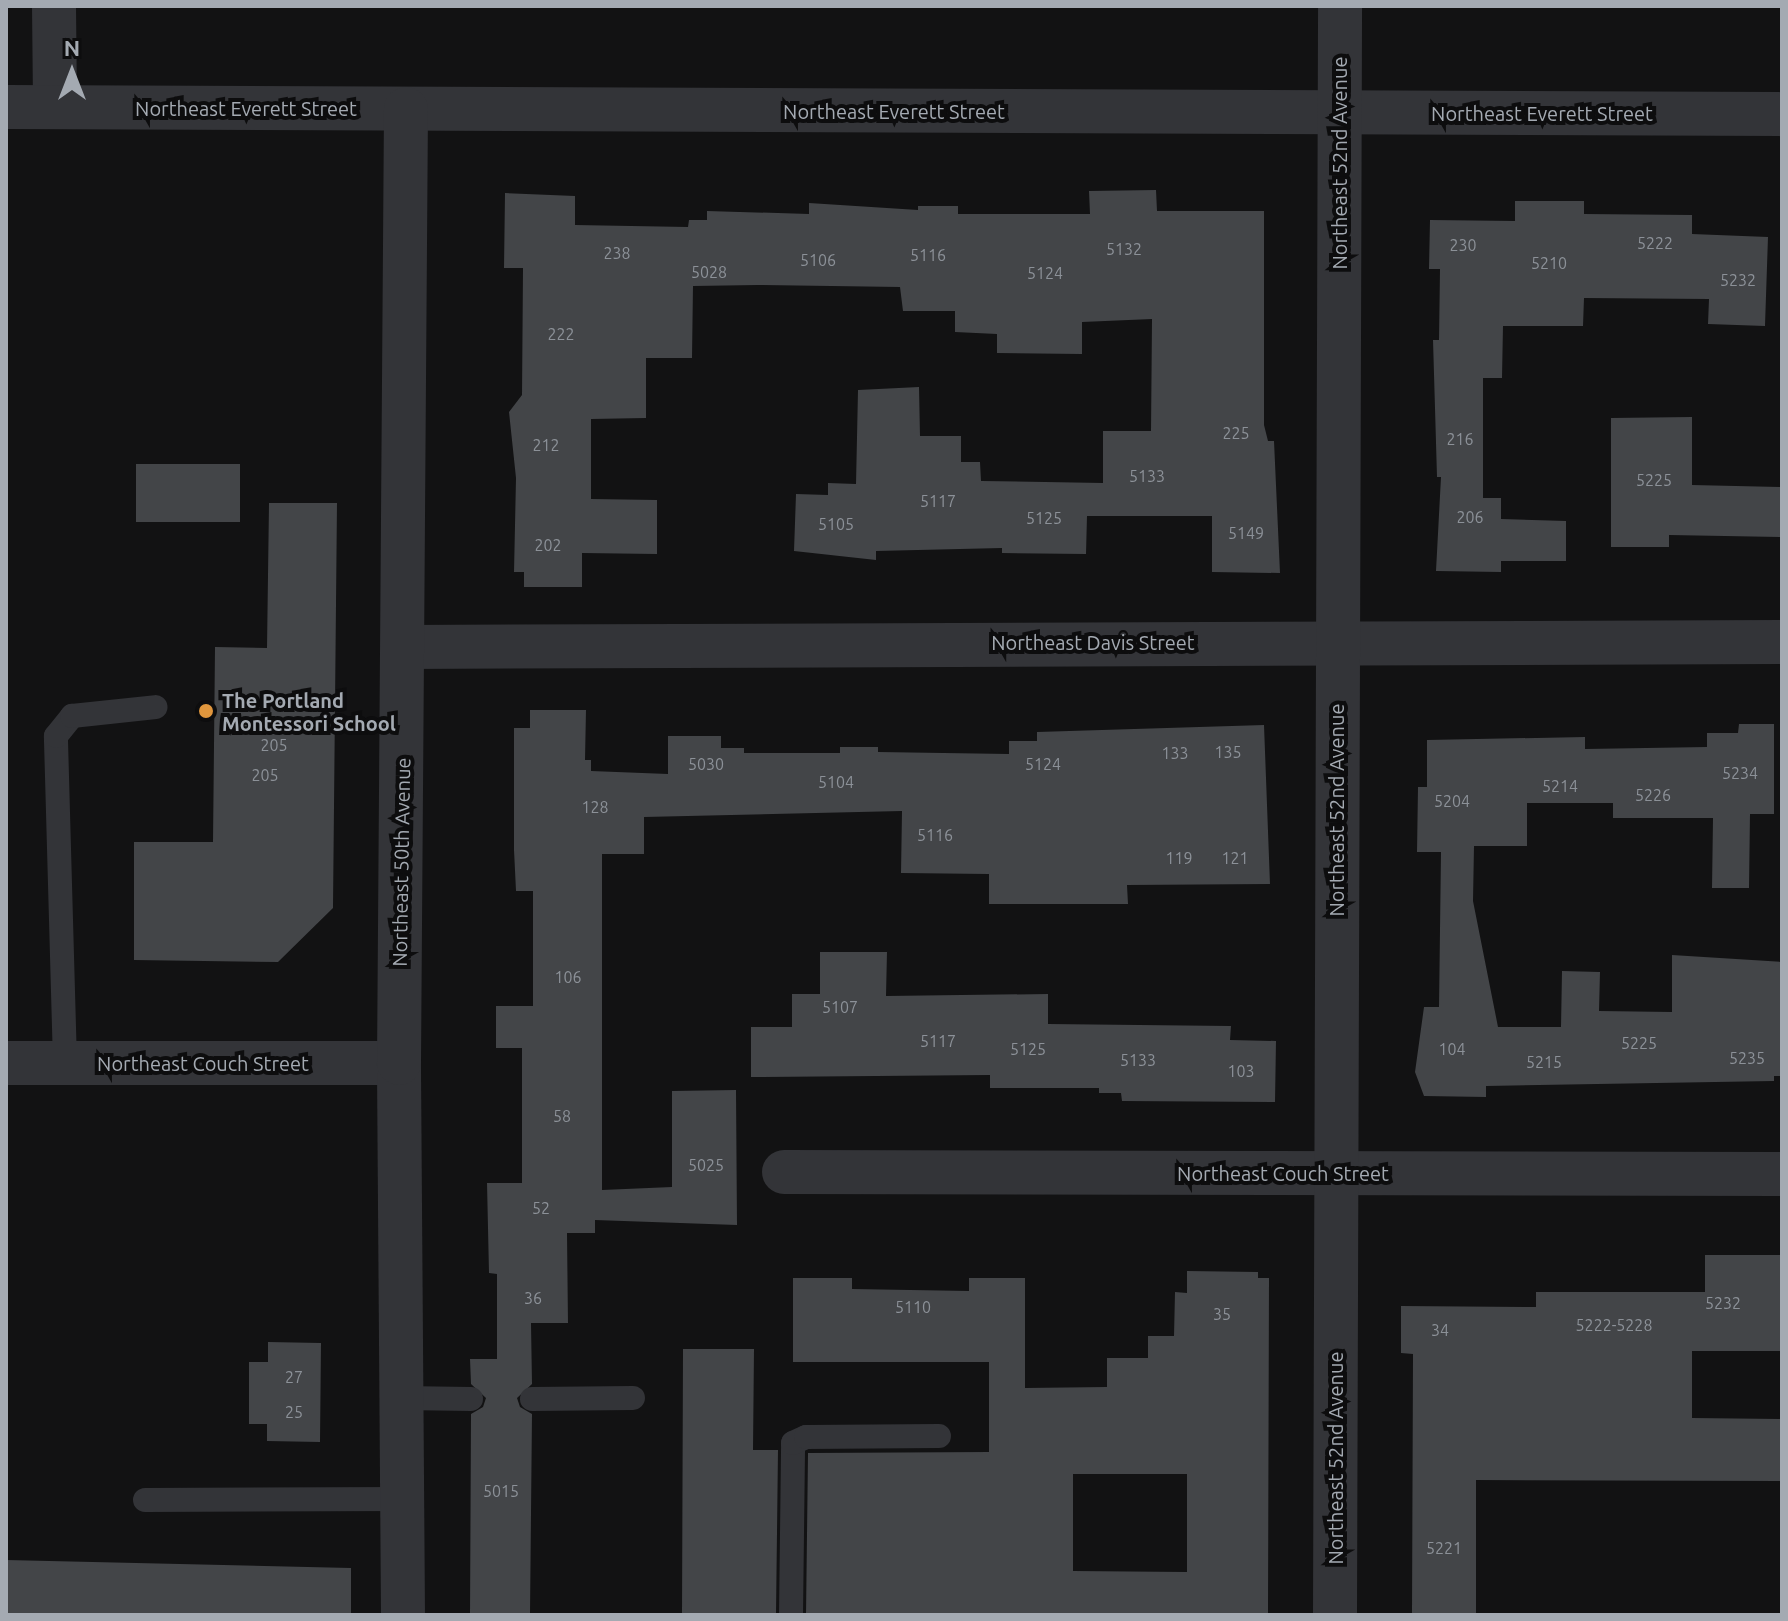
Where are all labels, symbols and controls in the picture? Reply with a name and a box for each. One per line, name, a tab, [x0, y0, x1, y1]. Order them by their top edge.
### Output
north arrow	[32, 32, 112, 112]
text: N	[64, 35, 80, 60]
street label: Northeast 52nd Avenue	[1327, 57, 1351, 269]
street label: Northeast Everett Street	[135, 96, 357, 120]
street label: Northeast Everett Street	[783, 99, 1005, 123]
street label: Northeast Everett Street	[1431, 101, 1653, 125]
house number: 5222	[1637, 233, 1673, 253]
house number: 230	[1449, 235, 1477, 255]
house number: 5132	[1106, 239, 1142, 259]
house number: 238	[603, 243, 631, 263]
house number: 5116	[910, 245, 946, 265]
house number: 5106	[800, 250, 836, 270]
house number: 5210	[1531, 253, 1567, 273]
house number: 5028	[691, 262, 727, 282]
house number: 5124	[1027, 263, 1063, 283]
house number: 5232	[1720, 270, 1756, 290]
house number: 222	[547, 324, 575, 344]
house number: 225	[1222, 423, 1250, 443]
house number: 216	[1446, 429, 1474, 449]
house number: 212	[532, 435, 560, 455]
house number: 5133	[1129, 466, 1165, 486]
house number: 5225	[1636, 470, 1672, 490]
house number: 5117	[920, 491, 956, 511]
house number: 206	[1456, 507, 1484, 527]
house number: 5125	[1026, 508, 1062, 528]
house number: 5105	[818, 514, 854, 534]
house number: 5149	[1228, 523, 1264, 543]
house number: 202	[534, 535, 562, 555]
street label: Northeast Davis Street	[991, 630, 1195, 654]
place label: The Portland Montessori School	[222, 688, 396, 735]
marker: The Portland Montessori School	[197, 702, 215, 720]
street label: Northeast 52nd Avenue	[1324, 704, 1348, 916]
house number: 205	[260, 735, 288, 755]
house number: 135	[1214, 742, 1242, 762]
house number: 133	[1161, 743, 1189, 763]
house number: 5030	[688, 754, 724, 774]
house number: 5124	[1025, 754, 1061, 774]
street label: Northeast 50th Avenue	[387, 757, 415, 967]
house number: 5234	[1722, 763, 1758, 783]
house number: 205	[251, 765, 279, 785]
house number: 5104	[818, 772, 854, 792]
house number: 5214	[1542, 776, 1578, 796]
house number: 5226	[1635, 785, 1671, 805]
house number: 5204	[1434, 791, 1470, 811]
house number: 128	[581, 797, 609, 817]
house number: 5116	[917, 825, 953, 845]
house number: 119	[1165, 848, 1193, 868]
house number: 121	[1221, 848, 1249, 868]
house number: 106	[554, 967, 582, 987]
house number: 5107	[822, 997, 858, 1017]
house number: 5117	[920, 1031, 956, 1051]
house number: 5225	[1621, 1033, 1657, 1053]
house number: 5125	[1010, 1039, 1046, 1059]
house number: 104	[1438, 1039, 1466, 1059]
house number: 5235	[1729, 1048, 1765, 1068]
house number: 5133	[1120, 1050, 1156, 1070]
street label: Northeast Couch Street	[97, 1051, 309, 1075]
house number: 5215	[1526, 1052, 1562, 1072]
house number: 103	[1227, 1061, 1255, 1081]
house number: 58	[553, 1106, 571, 1126]
house number: 5025	[688, 1155, 724, 1175]
street label: Northeast Couch Street	[1177, 1161, 1389, 1185]
house number: 52	[532, 1198, 550, 1218]
house number: 36	[524, 1288, 542, 1308]
house number: 5232	[1705, 1293, 1741, 1313]
house number: 5110	[895, 1297, 931, 1317]
house number: 35	[1213, 1304, 1231, 1324]
house number: 5222-5228	[1576, 1315, 1652, 1335]
house number: 34	[1431, 1320, 1449, 1340]
street label: Northeast 52nd Avenue	[1323, 1352, 1347, 1564]
house number: 27	[285, 1367, 303, 1387]
house number: 25	[285, 1402, 303, 1422]
house number: 5015	[483, 1481, 519, 1501]
house number: 5221	[1426, 1538, 1462, 1558]

